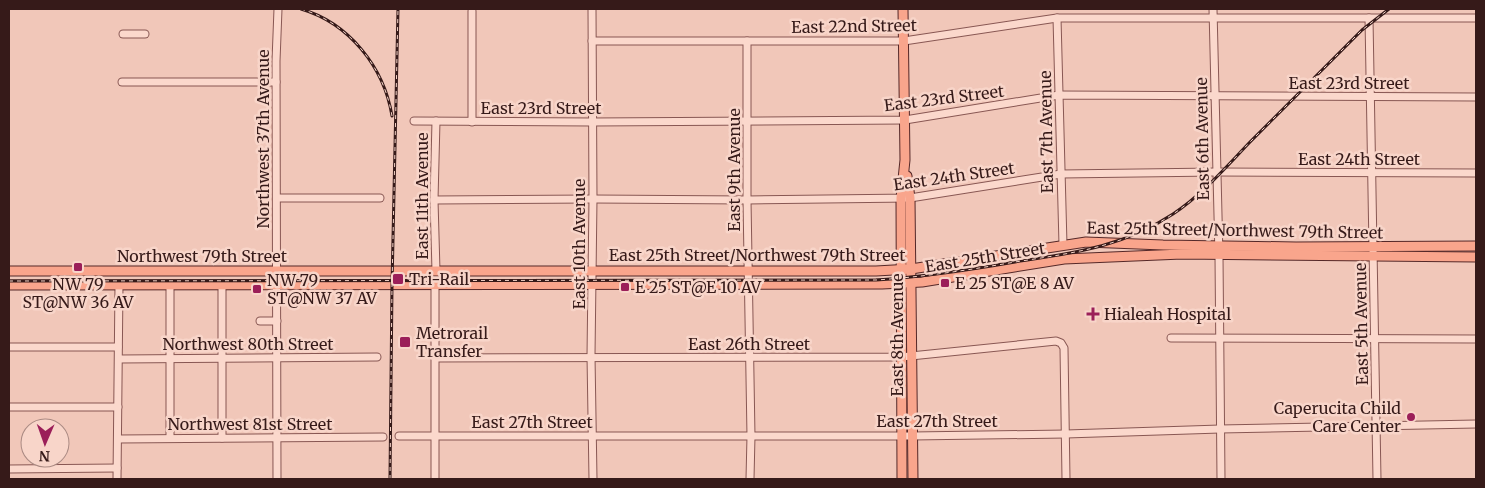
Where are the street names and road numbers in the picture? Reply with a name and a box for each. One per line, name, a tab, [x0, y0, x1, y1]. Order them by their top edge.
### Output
street label: East 22nd Street	[791, 15, 918, 37]
street label: Northwest 37th Avenue	[253, 49, 273, 229]
street label: East 7th Avenue	[1035, 70, 1057, 194]
street label: East 23rd Street	[1289, 73, 1410, 93]
street label: East 6th Avenue	[1191, 77, 1213, 201]
street label: East 23rd Street	[883, 81, 1006, 115]
street label: East 23rd Street	[481, 98, 602, 118]
street label: East 9th Avenue	[724, 108, 744, 232]
street label: East 11th Avenue	[412, 132, 432, 260]
street label: East 24th Street	[1298, 149, 1421, 169]
street label: East 24th Street	[892, 157, 1017, 194]
street label: East 10th Avenue	[569, 179, 589, 309]
street label: East 25th Street/Northwest 79th Street	[1086, 217, 1384, 243]
street label: East 25th Street	[924, 238, 1047, 276]
street label: East 25th Street/Northwest 79th Street	[609, 245, 906, 265]
street label: Northwest 79th Street	[117, 246, 288, 266]
street label: East 5th Avenue	[1350, 262, 1372, 386]
street label: East 8th Avenue	[887, 273, 907, 397]
street label: Northwest 80th Street	[162, 334, 334, 354]
street label: East 26th Street	[688, 334, 811, 354]
street label: East 27th Street	[876, 411, 998, 431]
street label: East 27th Street	[471, 412, 593, 432]
street label: Northwest 81st Street	[168, 414, 333, 434]

